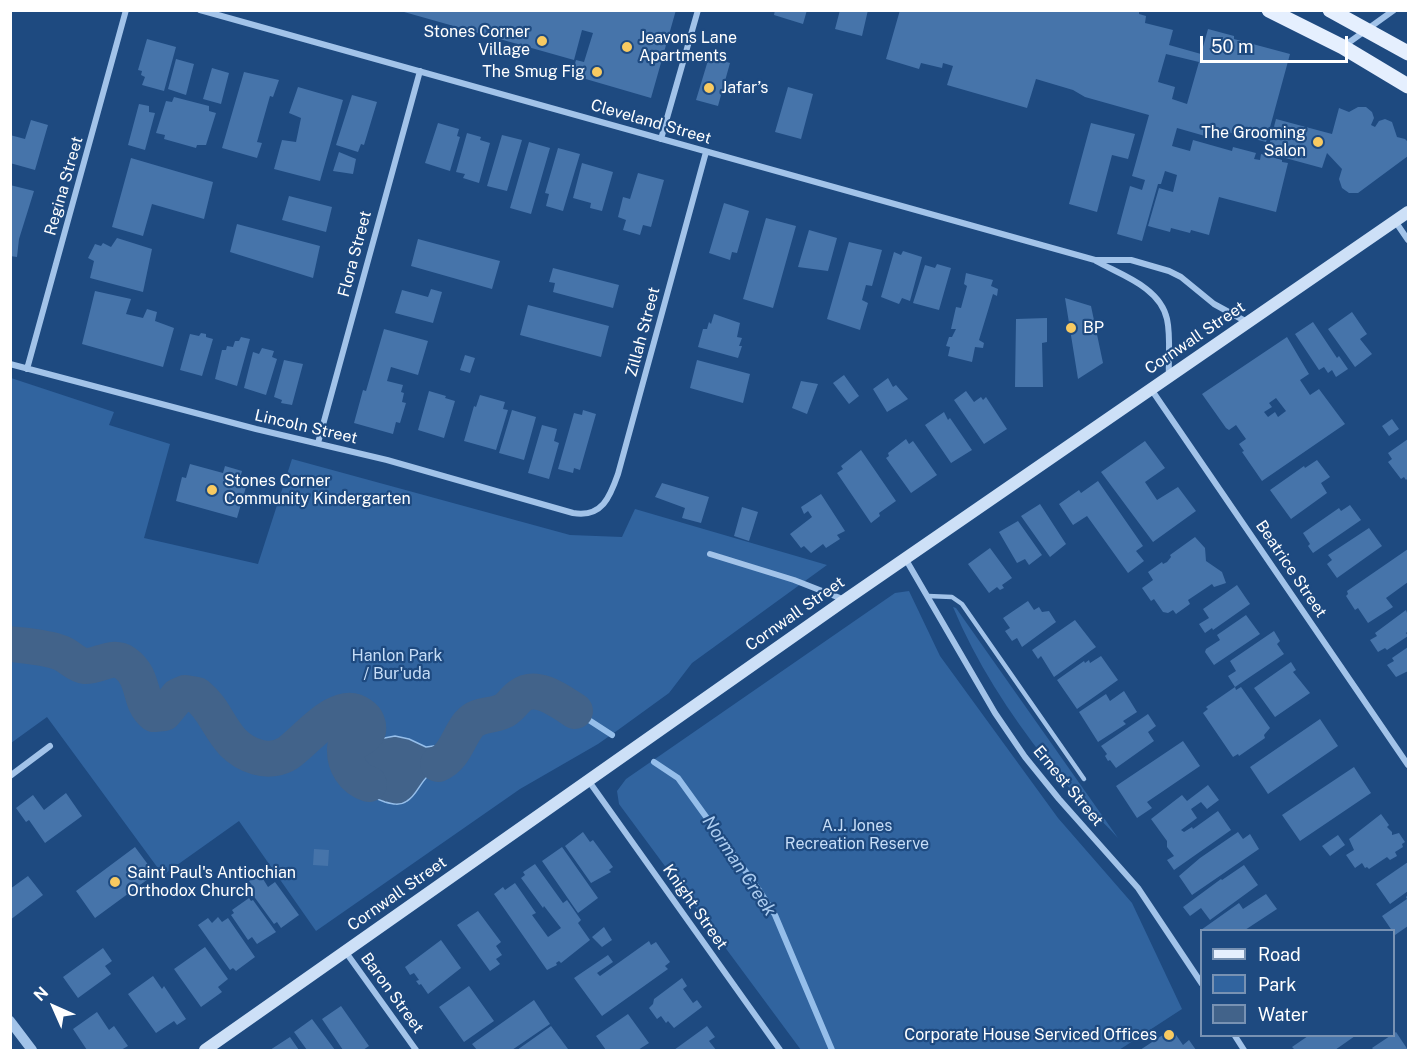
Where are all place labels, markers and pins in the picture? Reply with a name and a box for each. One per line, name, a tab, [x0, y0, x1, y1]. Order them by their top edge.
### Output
place label: Stones Corner Village	[423, 22, 530, 60]
place label: Jeavons Lane Apartments	[639, 28, 737, 66]
marker: Stones Corner Village	[535, 34, 549, 48]
marker: Jeavons Lane Apartments	[620, 40, 634, 54]
place label: The Smug Fig	[482, 62, 585, 82]
marker: The Smug Fig	[590, 65, 604, 79]
place label: Jafar’s	[721, 78, 768, 98]
marker: Jafar’s	[702, 81, 716, 95]
place label: The Grooming Salon	[1201, 123, 1306, 161]
marker: The Grooming Salon	[1311, 135, 1325, 149]
place label: BP	[1083, 318, 1104, 338]
marker: BP	[1064, 321, 1078, 335]
place label: Stones Corner Community Kindergarten	[224, 471, 411, 509]
marker: Stones Corner Community Kindergarten	[205, 483, 219, 497]
place label: Saint Paul's Antiochian Orthodox Church	[127, 863, 296, 901]
marker: Saint Paul's Antiochian Orthodox Church	[108, 875, 122, 889]
place label: Corporate House Serviced Offices	[904, 1025, 1157, 1045]
marker: Corporate House Serviced Offices	[1162, 1028, 1176, 1042]

